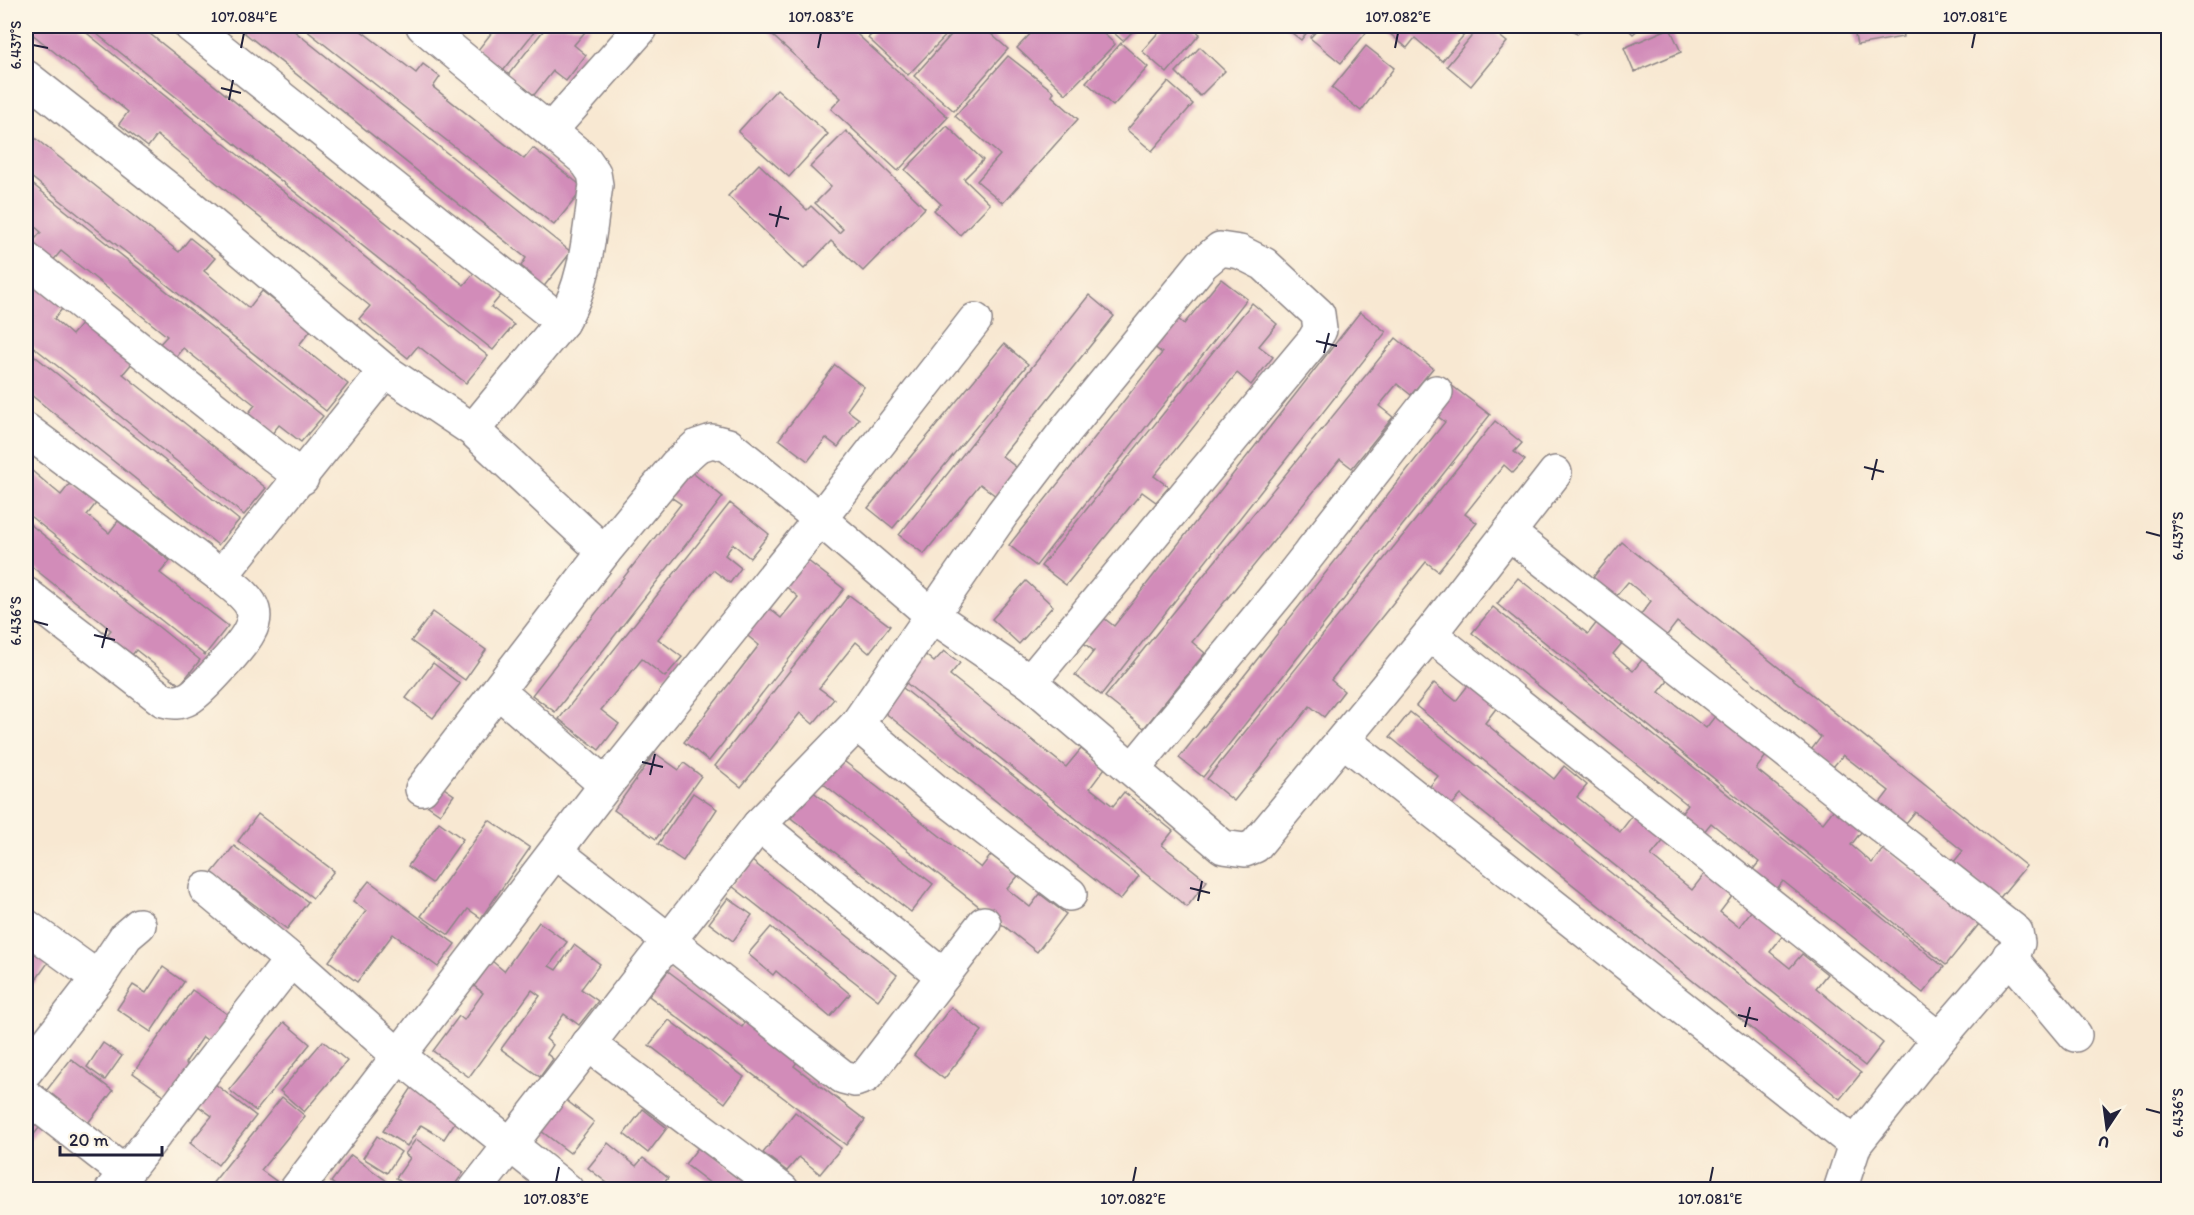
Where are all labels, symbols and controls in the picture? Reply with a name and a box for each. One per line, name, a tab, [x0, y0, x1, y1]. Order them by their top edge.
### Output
text: 107.084°E	[211, 8, 277, 26]
text: 107.083°E	[788, 8, 854, 26]
text: 107.082°E	[1365, 8, 1431, 26]
text: 107.081°E	[1943, 8, 2007, 26]
text: 6.437°S	[7, 20, 25, 70]
text: 6.437°S	[2169, 511, 2187, 561]
text: 6.436°S	[7, 596, 25, 646]
text: 6.436°S	[2169, 1088, 2187, 1138]
north arrow	[2077, 1098, 2137, 1158]
scale bar	[60, 1119, 162, 1157]
text: 20 m	[69, 1129, 109, 1151]
text: U	[2096, 1132, 2111, 1153]
text: 107.083°E	[523, 1190, 589, 1208]
text: 107.082°E	[1100, 1190, 1166, 1208]
text: 107.081°E	[1678, 1190, 1742, 1208]

